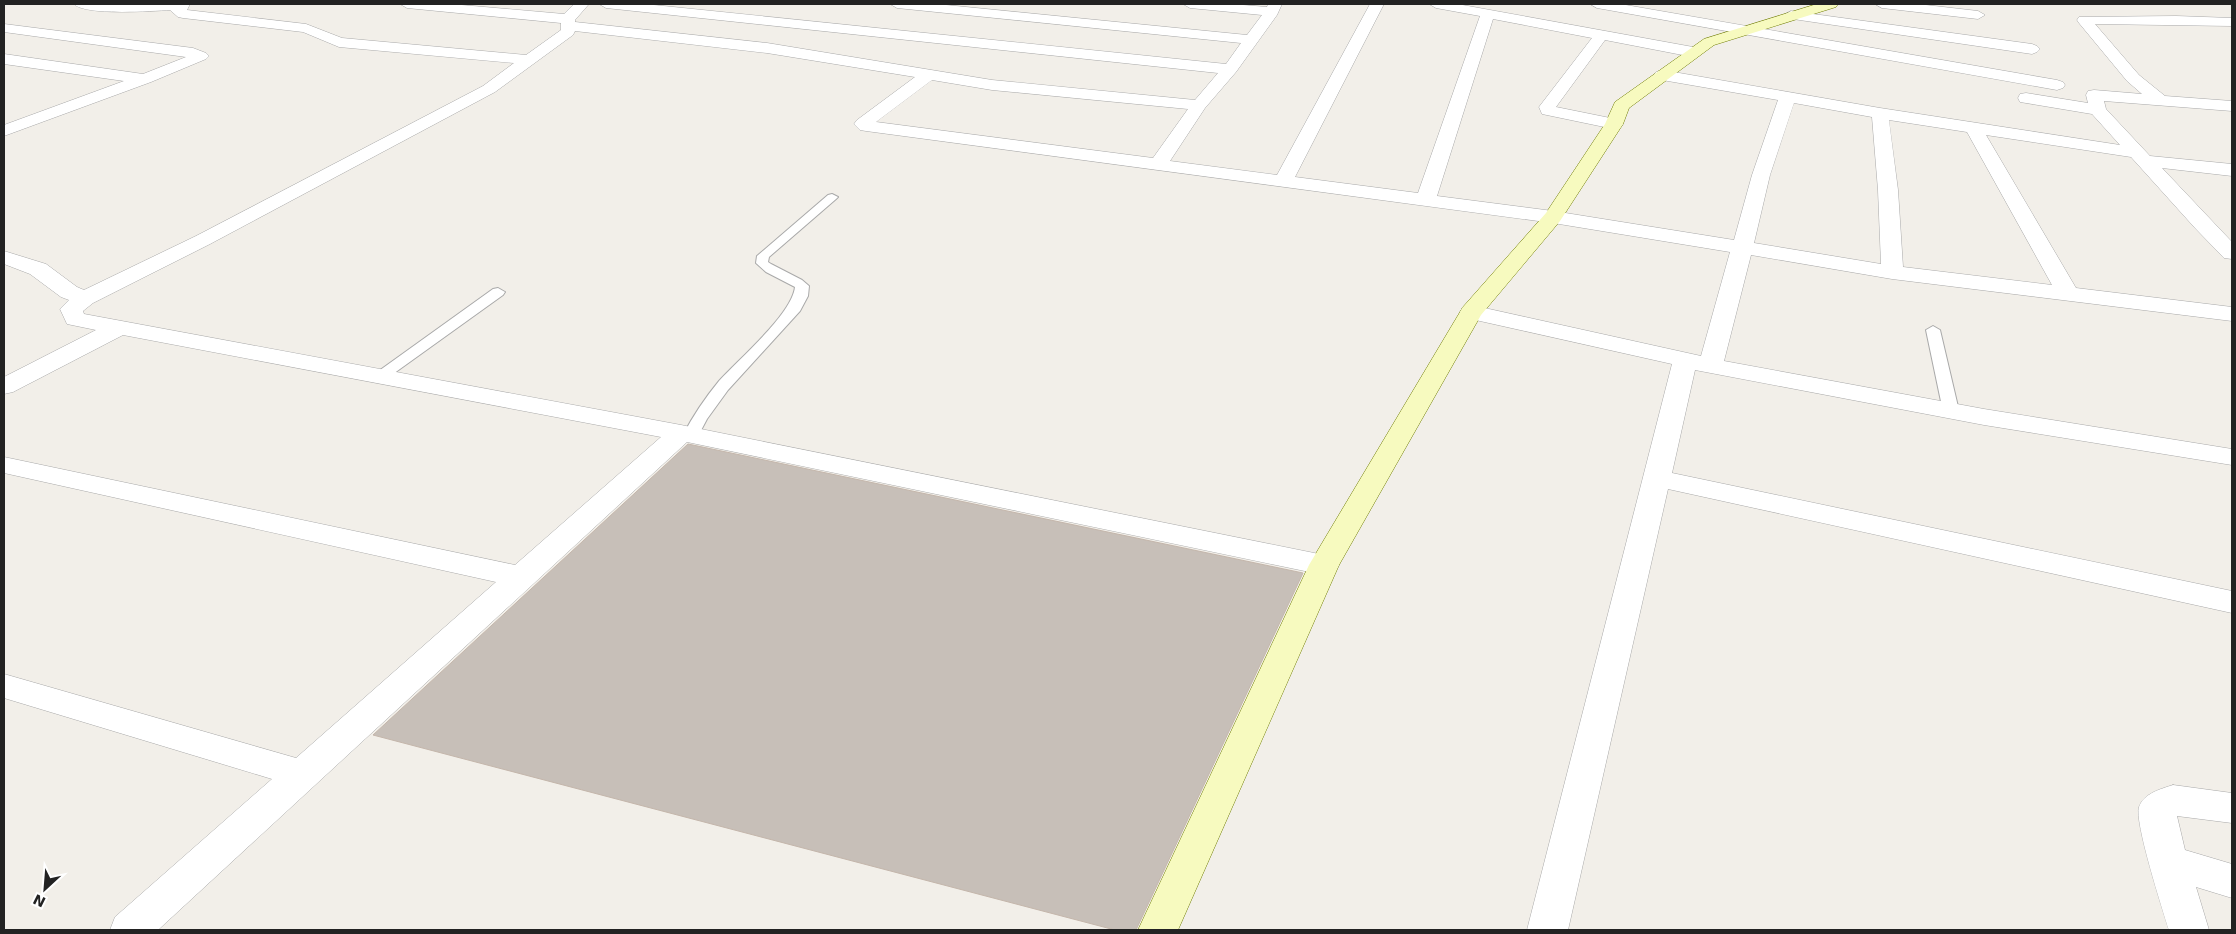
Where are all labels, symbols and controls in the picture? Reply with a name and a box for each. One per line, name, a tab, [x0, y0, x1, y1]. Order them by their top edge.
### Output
north arrow	[20, 864, 70, 914]
text: N	[31, 891, 48, 910]

